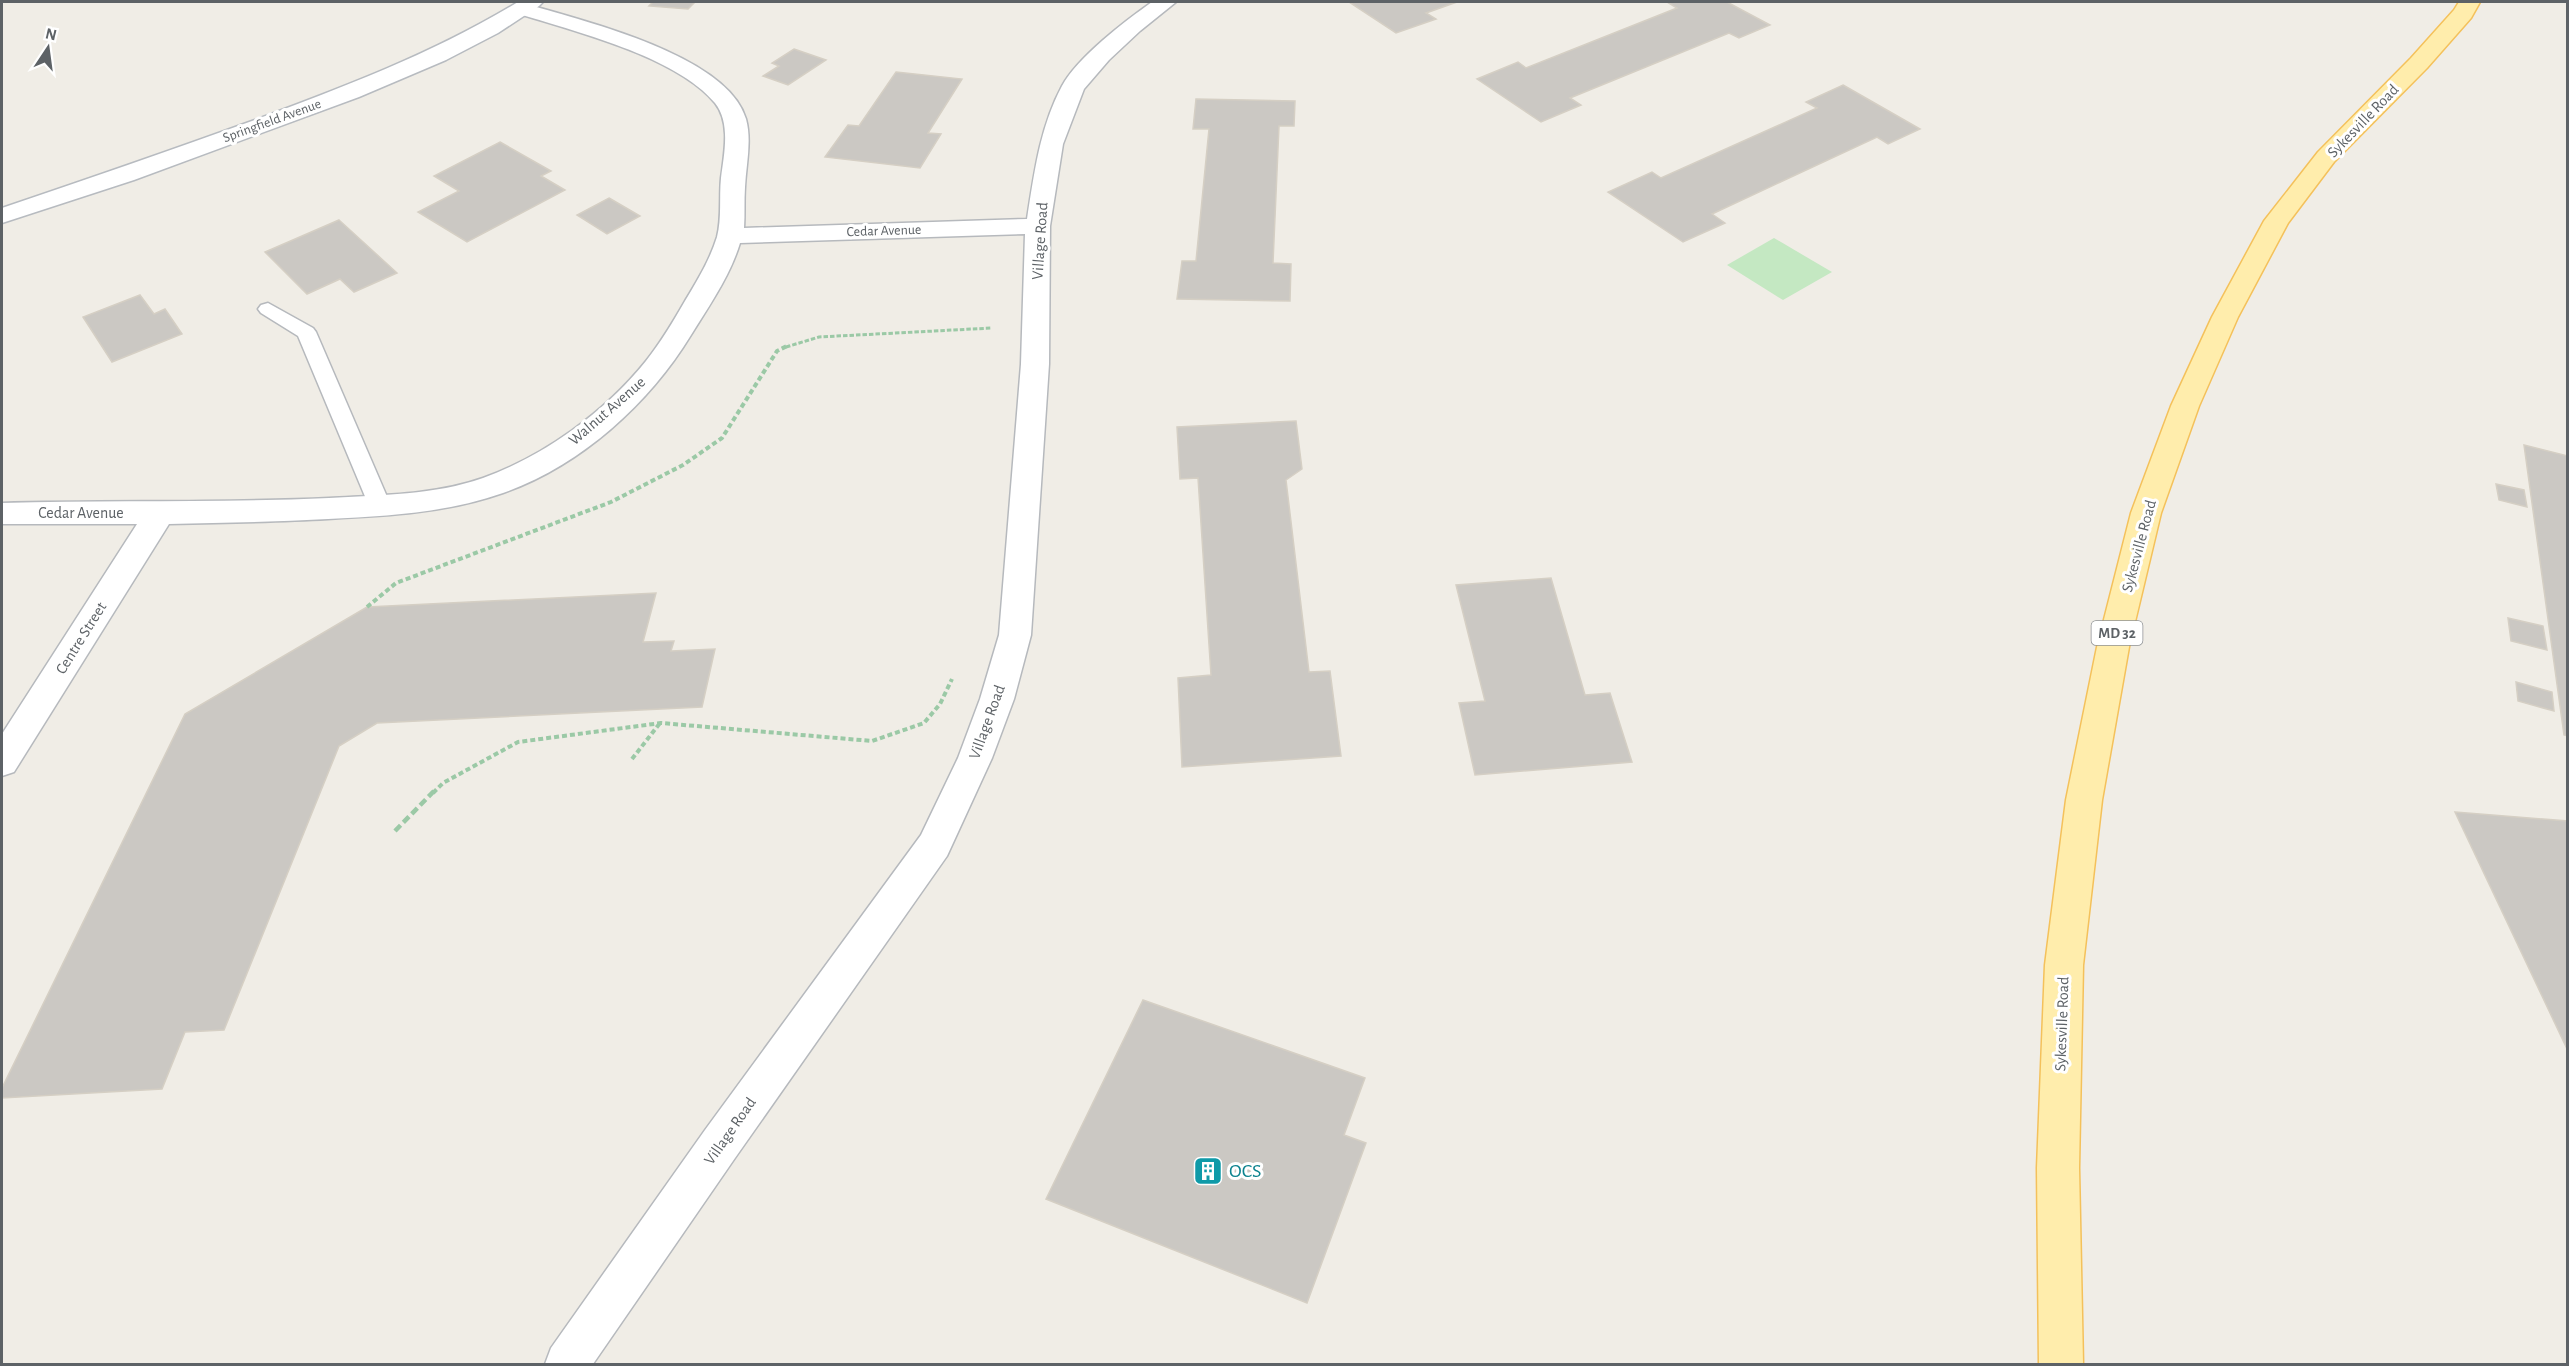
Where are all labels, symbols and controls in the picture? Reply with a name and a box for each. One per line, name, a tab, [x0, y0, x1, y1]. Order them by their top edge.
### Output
north arrow	[18, 18, 78, 78]
text: N	[44, 25, 58, 43]
street label: Sykesville Road	[2324, 81, 2402, 161]
street label: Springfield Avenue	[221, 97, 323, 145]
street label: Village Road	[1029, 202, 1051, 280]
street label: Cedar Avenue	[846, 223, 922, 239]
street label: Walnut Avenue	[566, 374, 648, 448]
street label: Sykesville Road	[2119, 498, 2160, 594]
street label: Cedar Avenue	[38, 505, 124, 521]
street label: Centre Street	[53, 599, 109, 677]
road number: MD 32	[2092, 621, 2142, 645]
street label: Village Road	[966, 683, 1008, 761]
street label: Sykesville Road	[2052, 976, 2073, 1072]
street label: Village Road	[701, 1095, 759, 1167]
building icon: OCS	[1192, 1155, 1224, 1187]
place label: OCS	[1229, 1161, 1262, 1181]

